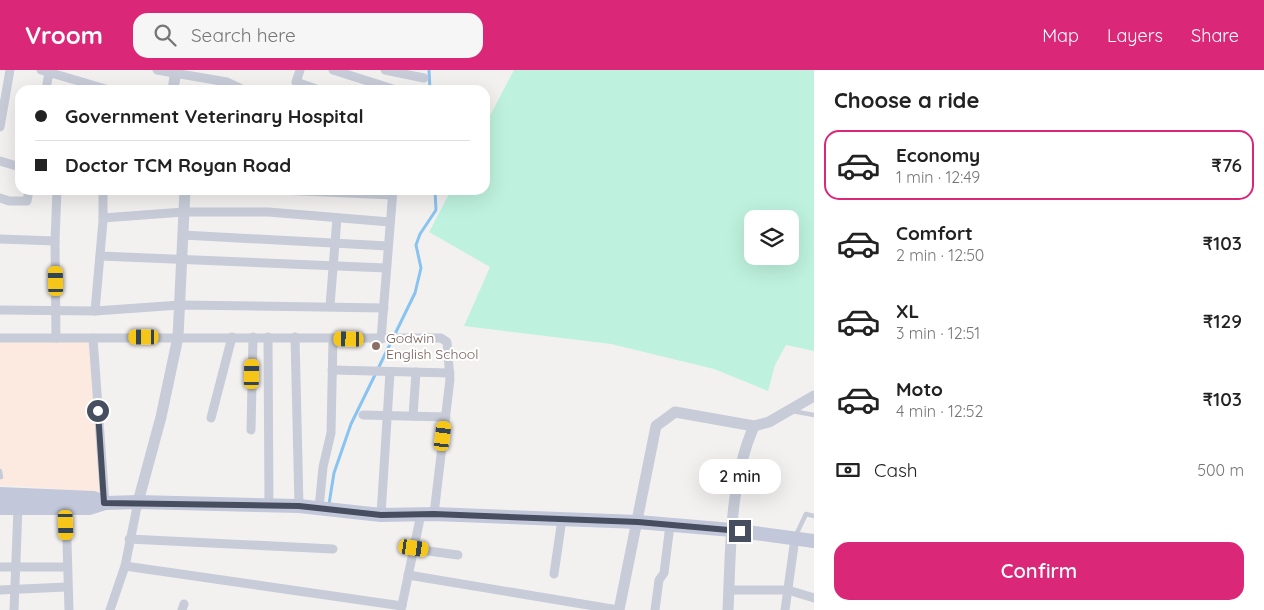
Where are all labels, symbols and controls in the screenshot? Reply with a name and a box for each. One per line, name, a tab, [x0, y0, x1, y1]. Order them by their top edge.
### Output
search box	[133, 13, 483, 58]
text: Vroom	[25, 20, 103, 50]
icon: search	[151, 21, 179, 49]
text: Search here	[191, 23, 296, 47]
text: Map	[1042, 24, 1079, 47]
text: Layers	[1107, 24, 1163, 47]
text: Share	[1191, 24, 1239, 47]
text: Choose a ride	[834, 86, 979, 114]
text: Government Veterinary Hospital	[65, 104, 364, 128]
icon: car	[836, 143, 881, 188]
text: Economy	[896, 143, 980, 167]
text: Doctor TCM Royan Road	[65, 153, 291, 177]
text: ₹76	[1211, 153, 1242, 177]
text: 1 min · 12:49	[896, 167, 980, 187]
map controls	[744, 210, 799, 265]
button: layers	[744, 210, 799, 265]
icon: car	[836, 221, 881, 266]
text: Comfort	[896, 221, 973, 245]
text: ₹103	[1202, 231, 1242, 255]
text: 2 min · 12:50	[896, 245, 984, 265]
car	[48, 266, 63, 296]
icon: car	[836, 299, 881, 344]
text: XL	[896, 299, 919, 323]
text: ₹129	[1203, 309, 1242, 333]
text: 3 min · 12:51	[896, 323, 980, 343]
place label: Godwin English School	[386, 329, 479, 363]
car	[129, 330, 159, 345]
car	[333, 331, 364, 347]
marker: Godwin English School	[370, 340, 382, 352]
car	[244, 359, 259, 389]
icon: car	[836, 377, 881, 422]
text: Moto	[896, 377, 943, 401]
text: ₹103	[1202, 387, 1242, 411]
route start	[87, 400, 109, 422]
text: 4 min · 12:52	[896, 401, 983, 421]
car	[433, 420, 452, 452]
icon: cash	[834, 456, 862, 484]
callout: 2 min	[699, 458, 781, 494]
text: Cash	[874, 458, 918, 482]
text: 500 m	[1197, 460, 1244, 480]
text: 2 min	[719, 466, 761, 486]
car	[57, 510, 74, 540]
route end	[729, 520, 751, 542]
car	[398, 538, 429, 558]
button: Confirm	[834, 542, 1244, 600]

